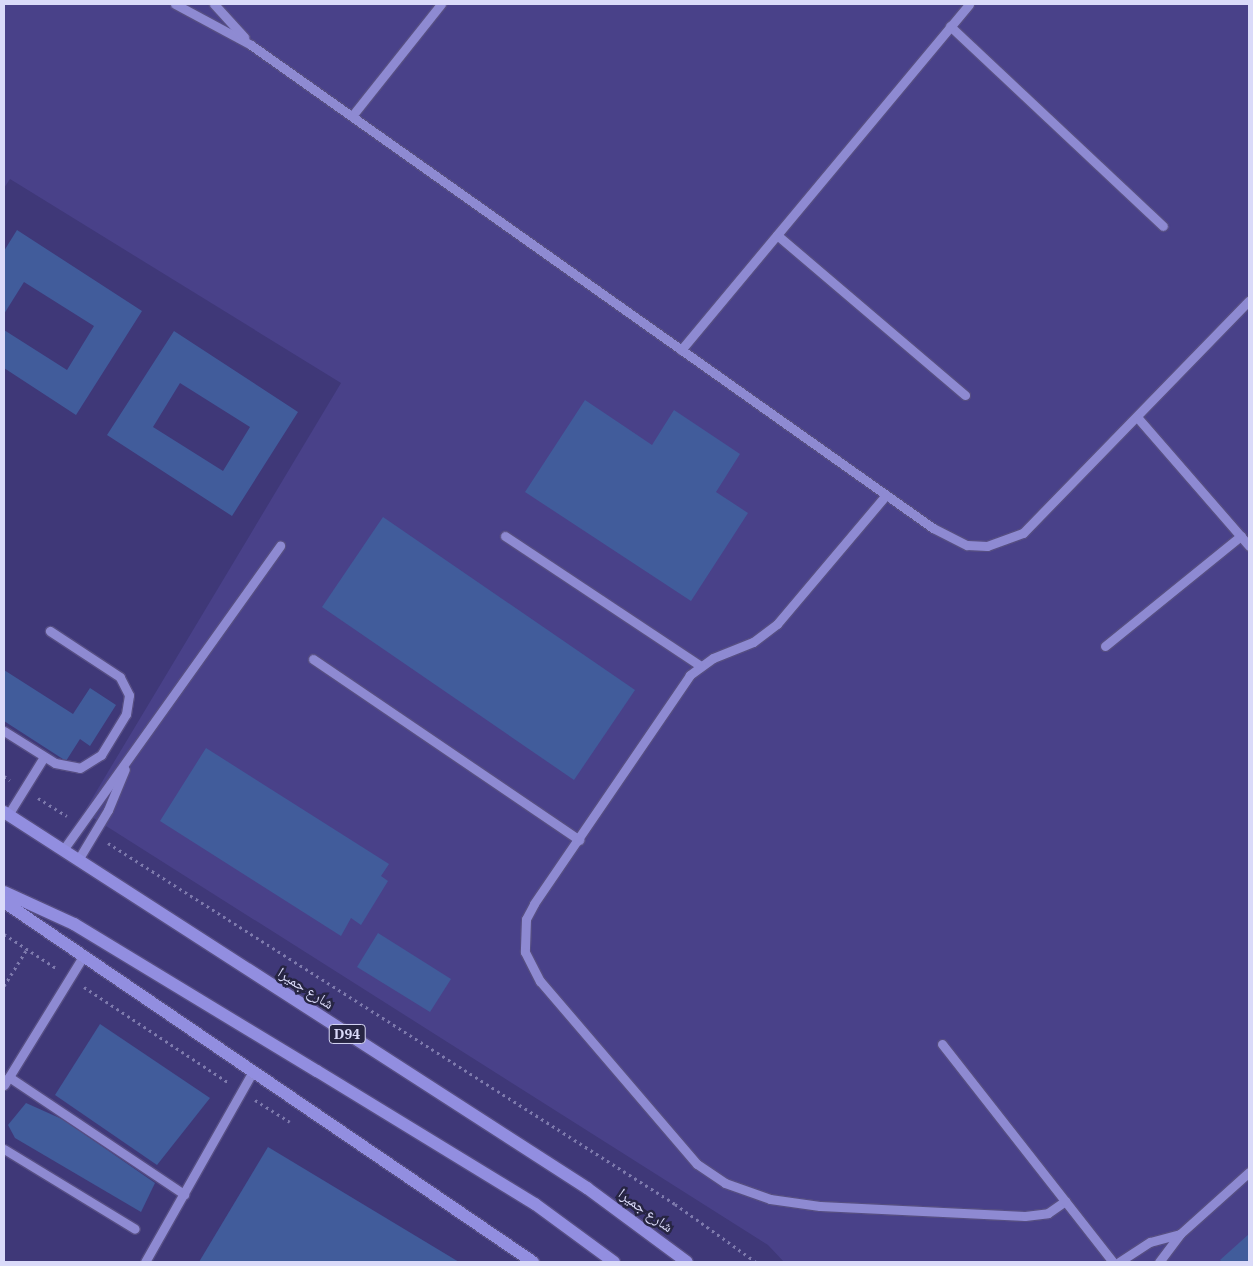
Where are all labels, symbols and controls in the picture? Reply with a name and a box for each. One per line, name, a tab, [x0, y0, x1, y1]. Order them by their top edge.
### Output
street label: شارع جميرا	[275, 963, 337, 1013]
road number: D94	[328, 1022, 366, 1046]
street label: شارع جميرا	[615, 1184, 677, 1236]

